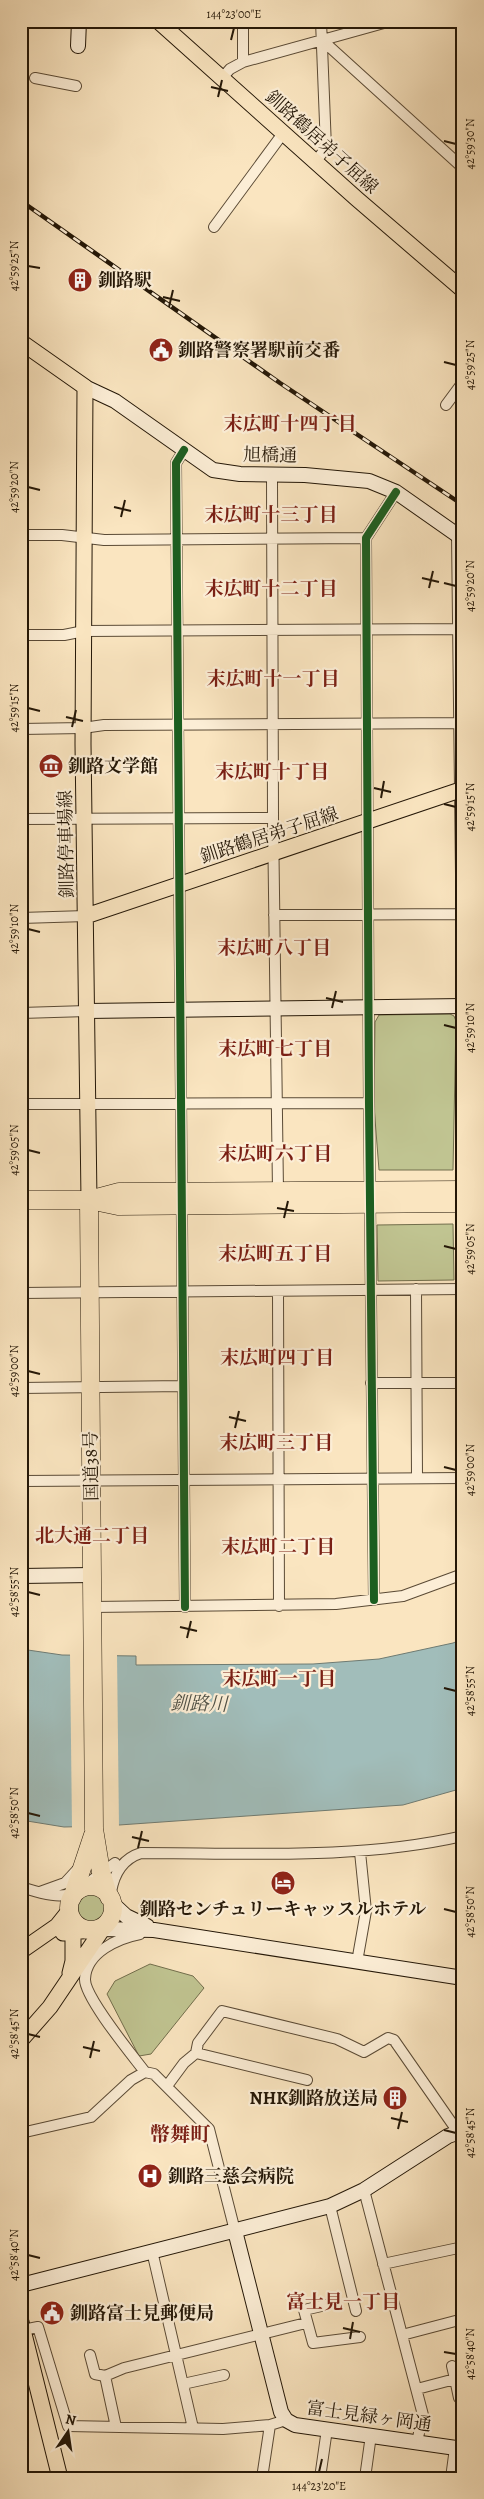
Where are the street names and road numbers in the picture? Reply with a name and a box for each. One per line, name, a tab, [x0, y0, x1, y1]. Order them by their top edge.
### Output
street label: 釧路鶴居弟子屈線	[260, 85, 384, 199]
street label: 旭橋通	[243, 443, 297, 467]
street label: 釧路停車場線	[53, 790, 79, 898]
street label: 釧路鶴居弟子屈線	[197, 801, 341, 869]
street label: 国道38号	[78, 1431, 104, 1501]
street label: 富士見緑ヶ岡通	[305, 2395, 433, 2437]

